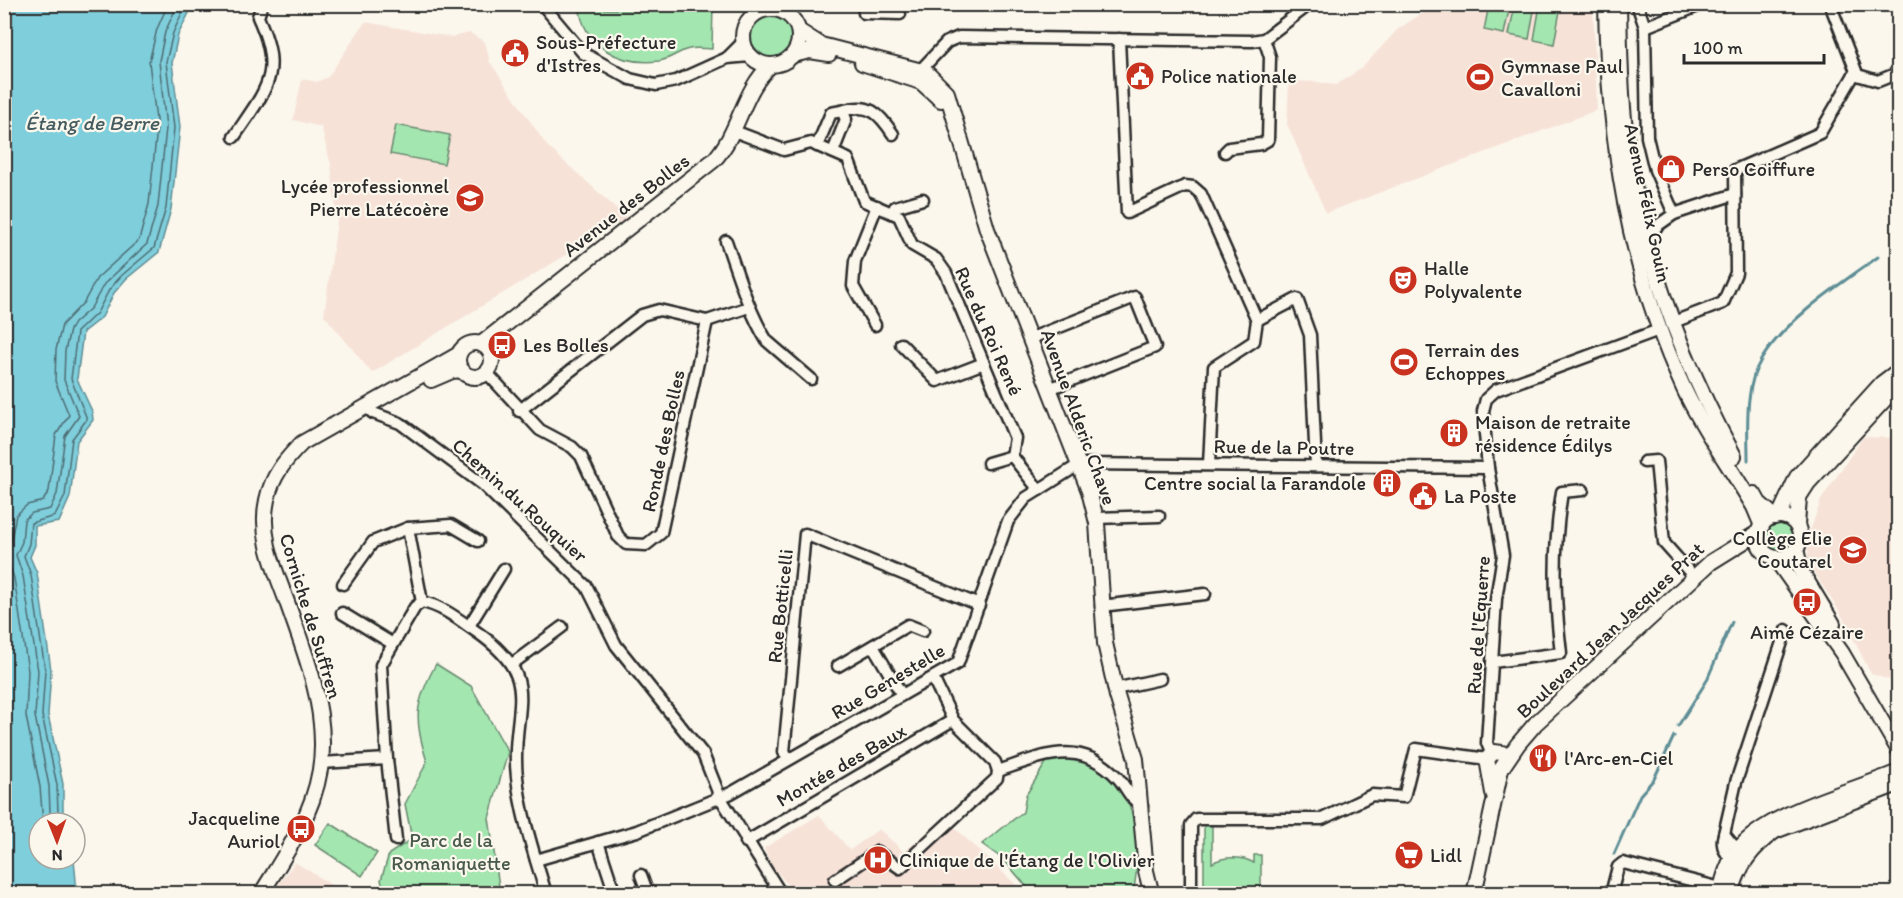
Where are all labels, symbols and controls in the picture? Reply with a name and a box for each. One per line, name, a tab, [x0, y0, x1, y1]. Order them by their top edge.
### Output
scale bar	[1684, 27, 1824, 65]
place label: Sous-Préfecture d'Istres	[536, 30, 676, 77]
public building icon: Sous-Préfecture d'Istres	[499, 37, 531, 69]
text: 100 m	[1693, 37, 1743, 59]
place label: Gymnase Paul Cavalloni	[1501, 54, 1624, 101]
public building icon: Police nationale	[1124, 60, 1156, 92]
sports icon: Gymnase Paul Cavalloni	[1464, 61, 1496, 93]
place label: Police nationale	[1161, 64, 1297, 88]
water label: Étang de Berre	[25, 110, 160, 135]
street label: Avenue Félix Gouin	[1619, 121, 1677, 285]
street label: Avenue des Bolles	[558, 148, 694, 262]
shop icon: Perso Coiffure	[1655, 153, 1687, 185]
place label: Perso Coiffure	[1692, 157, 1815, 181]
place label: Lycée professionnel Pierre Latécoère	[281, 174, 449, 221]
school or university icon: Lycée professionnel Pierre Latécoère	[454, 182, 486, 214]
place label: Halle Polyvalente	[1424, 256, 1522, 303]
street label: Rue du Roi René	[950, 263, 1028, 399]
theatre icon: Halle Polyvalente	[1387, 264, 1419, 296]
street label: Avenue Alderic Chave	[1036, 326, 1122, 508]
bus stop icon: Les Bolles	[486, 329, 518, 361]
place label: Les Bolles	[523, 333, 609, 357]
place label: Terrain des Echoppes	[1425, 338, 1520, 385]
sports icon: Terrain des Echoppes	[1388, 346, 1420, 378]
street label: Ronde des Bolles	[636, 367, 690, 514]
place label: Maison de retraite résidence Édilys	[1475, 410, 1631, 457]
building icon: Maison de retraite résidence Édilys	[1438, 417, 1470, 449]
street label: Chemin du Rouquier	[447, 433, 593, 567]
street label: Rue de la Poutre	[1213, 434, 1355, 460]
building icon: Centre social la Farandole	[1371, 467, 1403, 499]
place label: Centre social la Farandole	[1144, 471, 1366, 495]
public building icon: La Poste	[1407, 480, 1439, 512]
place label: La Poste	[1444, 484, 1517, 508]
place label: Collège Elie Coutarel	[1732, 526, 1832, 573]
street label: Corniche de Suffren	[274, 531, 348, 701]
school or university icon: Collège Elie Coutarel	[1837, 534, 1869, 566]
street label: Boulevard Jean Jacques Prat	[1511, 537, 1709, 723]
street label: Rue Botticelli	[762, 548, 798, 664]
street label: Rue de l'Equerre	[1461, 555, 1495, 695]
bus stop icon: Aimé Cézaire	[1791, 586, 1823, 618]
place label: Aimé Cézaire	[1750, 620, 1864, 644]
street label: Rue Genestelle	[827, 638, 949, 724]
street label: Montée des Baux	[772, 718, 911, 812]
restaurant icon: l'Arc-en-Ciel	[1527, 742, 1559, 774]
place label: l'Arc-en-Ciel	[1564, 746, 1674, 770]
place label: Jacqueline Auriol	[189, 806, 280, 853]
north arrow	[27, 811, 87, 871]
bus stop icon: Jacqueline Auriol	[285, 813, 317, 845]
park label: Parc de la Romaniquette	[391, 828, 511, 875]
supermarket icon: Lidl	[1393, 839, 1425, 871]
place label: Lidl	[1430, 843, 1462, 867]
hospital icon: Clinique de l'Étang de l'Olivier	[862, 844, 894, 876]
text: N	[52, 846, 63, 865]
place label: Clinique de l'Étang de l'Olivier	[899, 848, 1155, 872]

